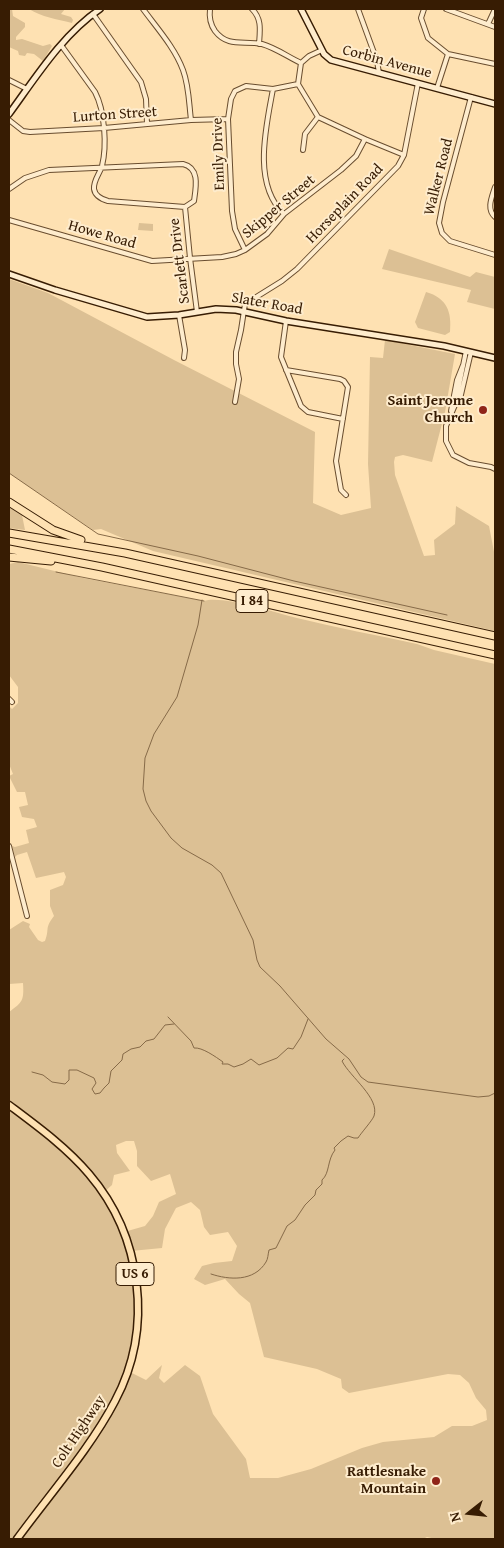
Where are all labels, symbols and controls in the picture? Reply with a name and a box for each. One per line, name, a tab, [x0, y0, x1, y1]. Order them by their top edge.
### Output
street label: Corbin Avenue	[340, 41, 434, 83]
street label: Lurton Street	[72, 103, 158, 127]
street label: Emily Drive	[209, 117, 229, 191]
street label: Walker Road	[421, 137, 457, 217]
street label: Horseplain Road	[303, 161, 387, 247]
street label: Skipper Street	[239, 171, 319, 243]
street label: Howe Road	[66, 217, 138, 253]
street label: Scarlett Drive	[166, 217, 194, 305]
street label: Slater Road	[230, 289, 304, 319]
place label: Saint Jerome Church	[388, 392, 473, 427]
marker: Saint Jerome Church	[477, 404, 489, 416]
road number: I 84	[236, 590, 268, 612]
road number: US 6	[116, 1262, 154, 1286]
street label: Colt Highway	[48, 1392, 110, 1472]
place label: Rattlesnake Mountain	[347, 1463, 426, 1498]
marker: Rattlesnake Mountain	[430, 1475, 442, 1487]
north arrow	[444, 1488, 494, 1538]
text: N	[444, 1510, 465, 1524]

